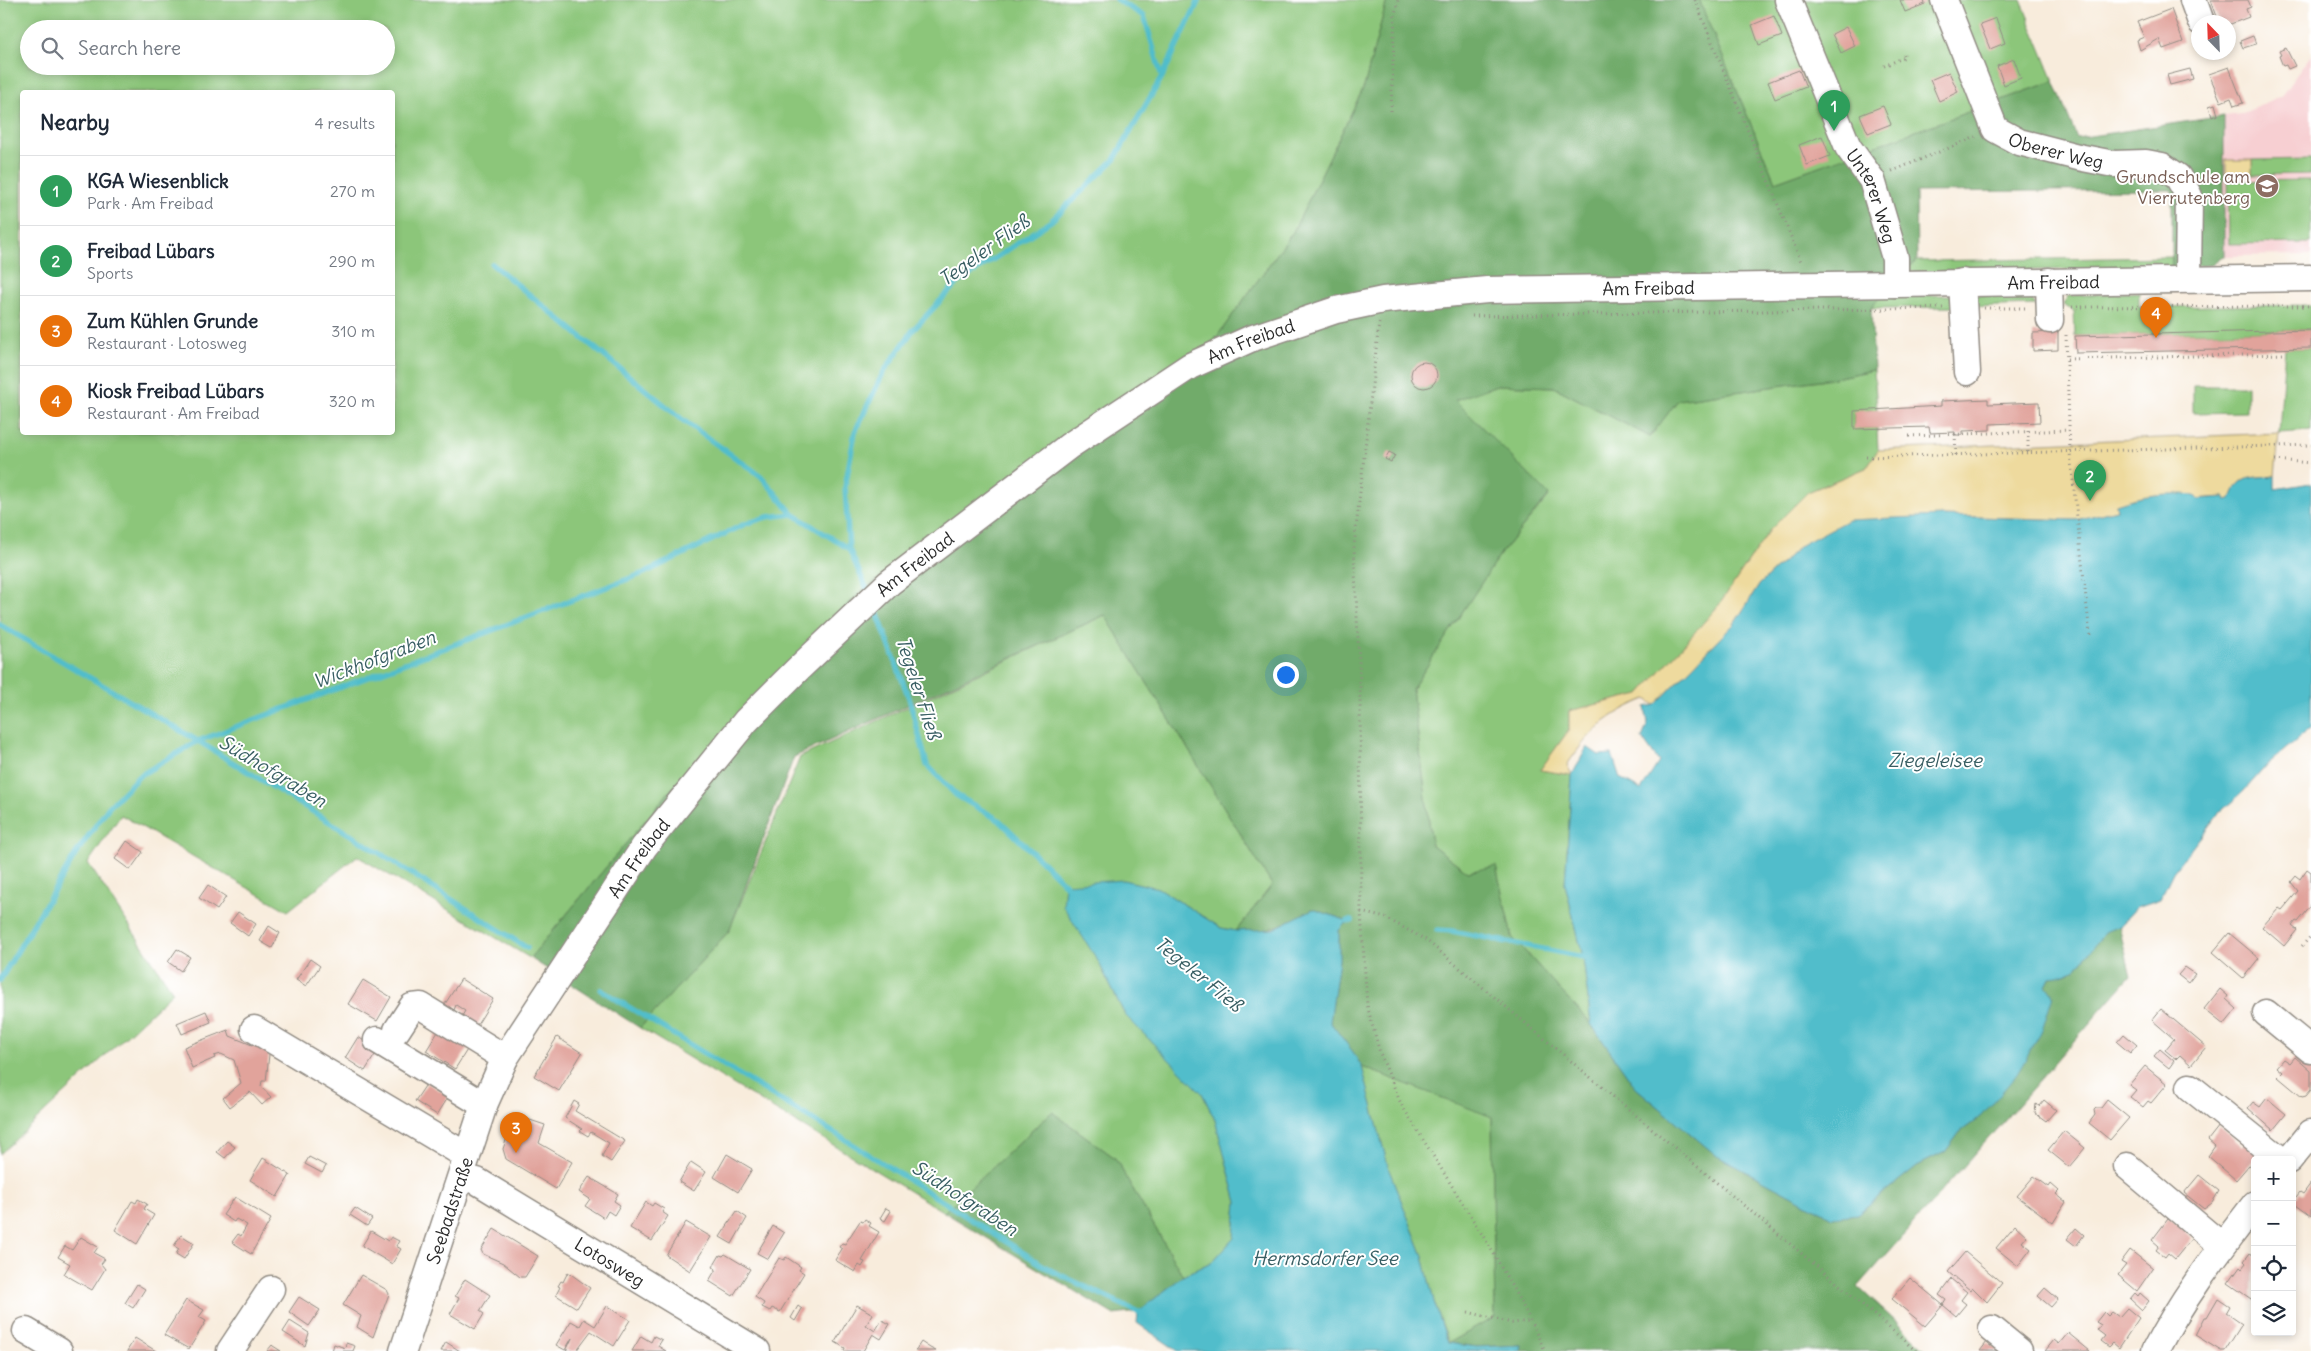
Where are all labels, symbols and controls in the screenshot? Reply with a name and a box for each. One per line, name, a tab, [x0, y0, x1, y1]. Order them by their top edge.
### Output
north arrow	[2191, 15, 2236, 60]
search box	[20, 20, 395, 75]
icon: search	[38, 34, 66, 62]
text: Search here	[78, 36, 181, 60]
pin: 1	[1818, 90, 1850, 131]
text: Nearby	[40, 109, 110, 136]
text: 4 results	[314, 113, 375, 133]
street label: Oberer Weg	[2004, 127, 2105, 173]
street label: Unterer Weg	[1841, 144, 1901, 246]
place label: Grundschule am Vierrutenberg	[2116, 165, 2250, 209]
text: KGA Wiesenblick	[87, 169, 229, 193]
school or university icon: Grundschule am Vierrutenberg	[2254, 173, 2280, 199]
text: 1	[53, 181, 59, 201]
text: 270 m	[330, 181, 375, 201]
text: Park · Am Freibad	[87, 193, 213, 213]
water label: Tegeler Fließ	[934, 208, 1035, 291]
text: Freibad Lübars	[87, 239, 215, 263]
text: 2	[52, 251, 60, 271]
text: 290 m	[329, 251, 375, 271]
text: Sports	[87, 263, 133, 283]
street label: Am Freibad	[2007, 270, 2100, 294]
street label: Am Freibad	[1602, 275, 1695, 300]
pin: 4	[2140, 297, 2172, 338]
text: Zum Kühlen Grunde	[87, 309, 258, 333]
street label: Am Freibad	[1203, 313, 1298, 368]
text: 3	[51, 321, 61, 341]
text: 310 m	[331, 321, 375, 341]
text: Restaurant · Lotosweg	[87, 333, 247, 353]
text: Kiosk Freibad Lübars	[87, 379, 264, 403]
text: 4	[51, 391, 61, 411]
text: 320 m	[329, 391, 375, 411]
text: Restaurant · Am Freibad	[87, 403, 260, 423]
pin: 2	[2074, 460, 2106, 501]
street label: Am Freibad	[871, 526, 959, 601]
water label: Wickhofgraben	[309, 624, 439, 693]
water label: Tegeler Fließ	[891, 634, 947, 744]
your location	[1273, 662, 1299, 688]
water label: Südhofgraben	[215, 730, 332, 813]
water label: Ziegeleisee	[1888, 748, 1984, 772]
street label: Am Freibad	[602, 813, 675, 902]
water label: Tegeler Fließ	[1150, 931, 1249, 1018]
pin: 3	[500, 1112, 532, 1153]
street label: Seebadstraße	[421, 1154, 478, 1267]
water label: Südhofgraben	[908, 1155, 1023, 1242]
map controls	[2251, 1156, 2296, 1336]
button: +	[2251, 1156, 2296, 1201]
button: −	[2251, 1201, 2296, 1246]
street label: Lotosweg	[571, 1232, 649, 1292]
water label: Hermsdorfer See	[1252, 1246, 1400, 1270]
button: locate	[2251, 1246, 2296, 1291]
button: layers	[2251, 1291, 2296, 1336]

